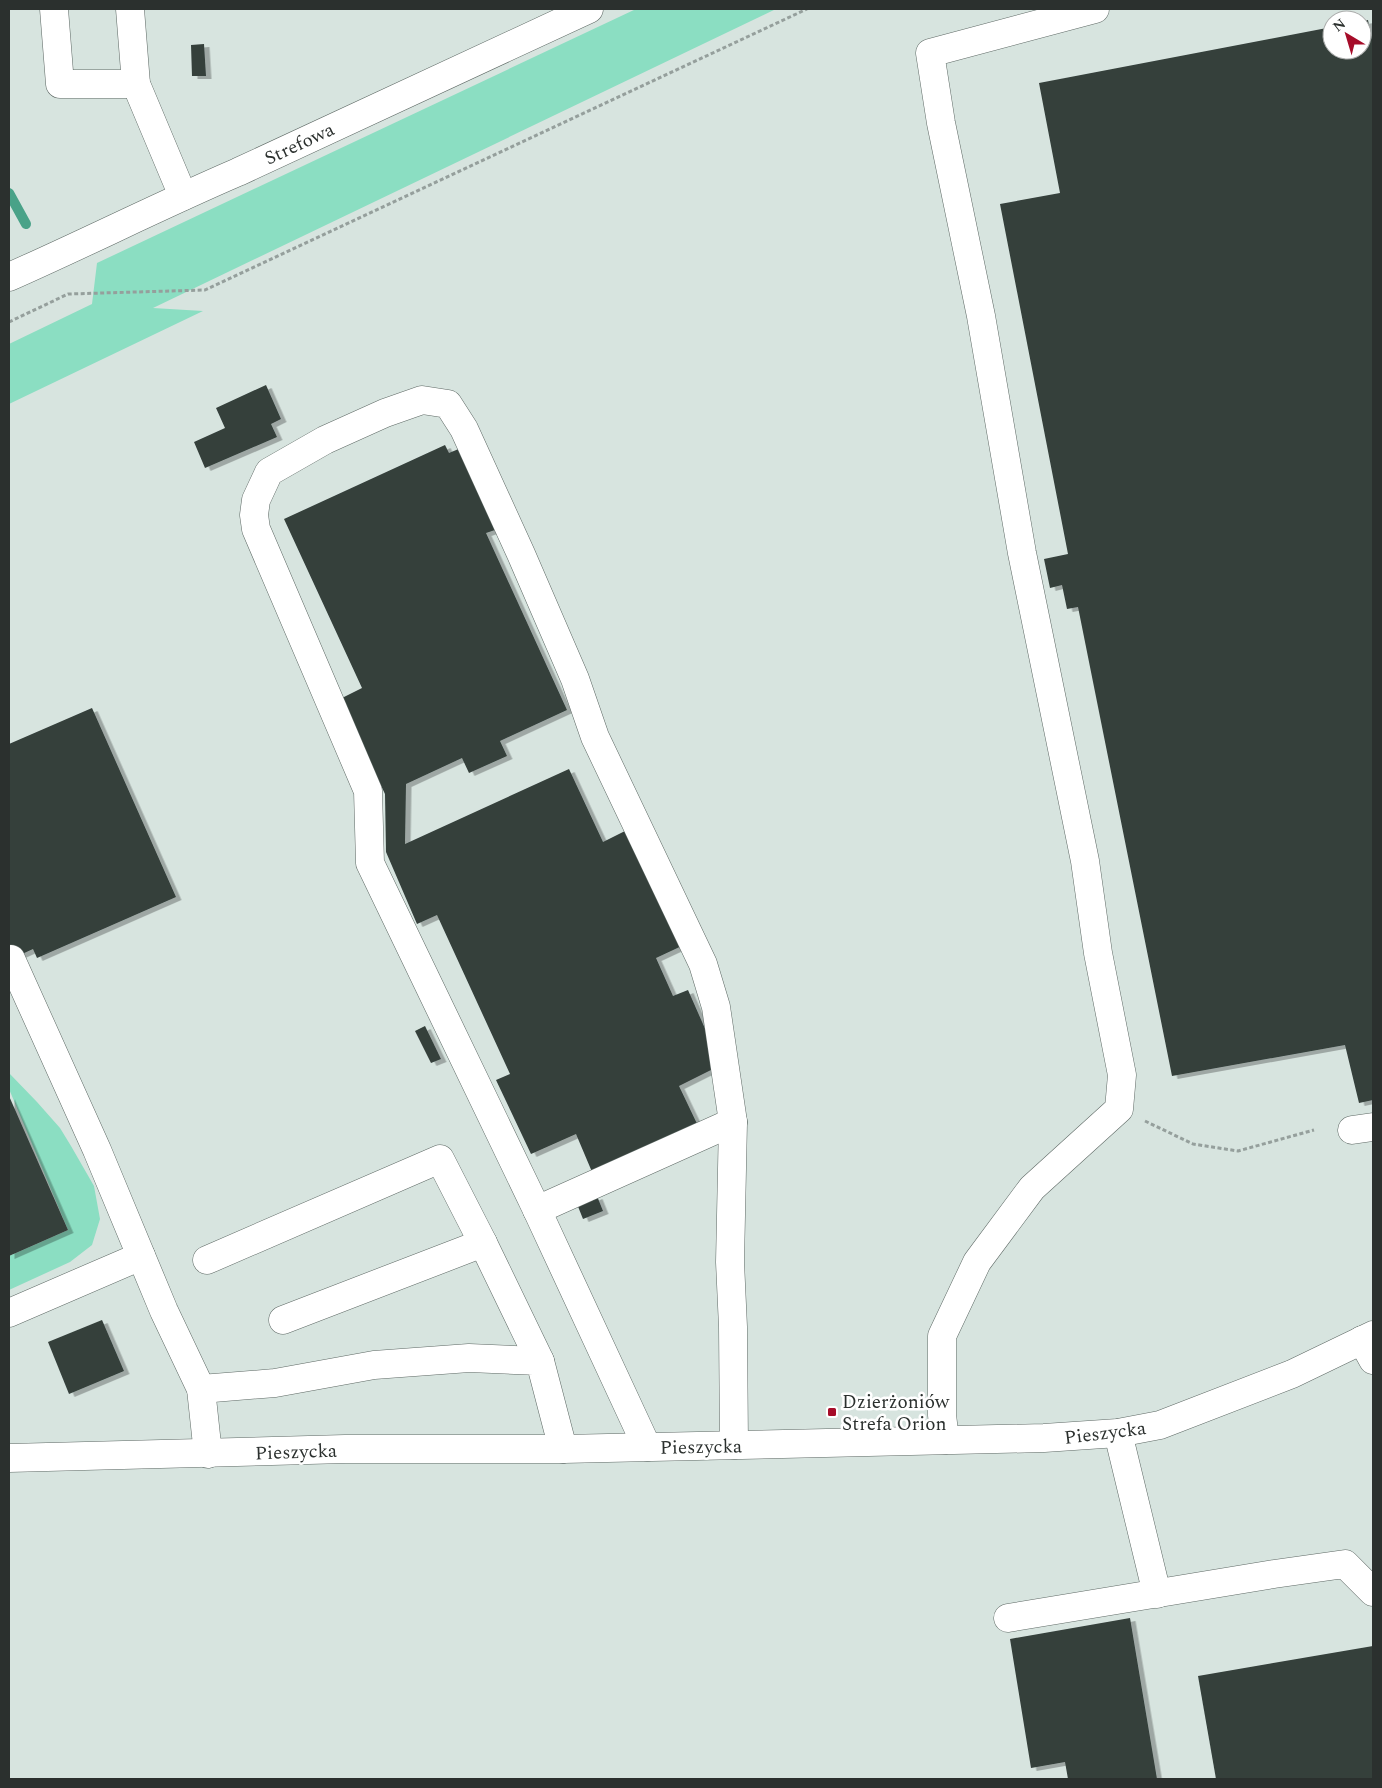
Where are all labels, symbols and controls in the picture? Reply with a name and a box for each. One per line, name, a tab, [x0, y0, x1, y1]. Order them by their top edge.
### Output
north arrow	[1322, 10, 1372, 60]
text: N	[1328, 13, 1350, 37]
street label: Strefowa	[260, 115, 340, 173]
place label: Dzierżoniów Strefa Orion	[842, 1388, 950, 1439]
marker: Dzierżoniów Strefa Orion	[826, 1406, 838, 1418]
street label: Pieszycka	[1063, 1414, 1148, 1453]
street label: Pieszycka	[660, 1432, 743, 1463]
street label: Pieszycka	[254, 1437, 338, 1468]

